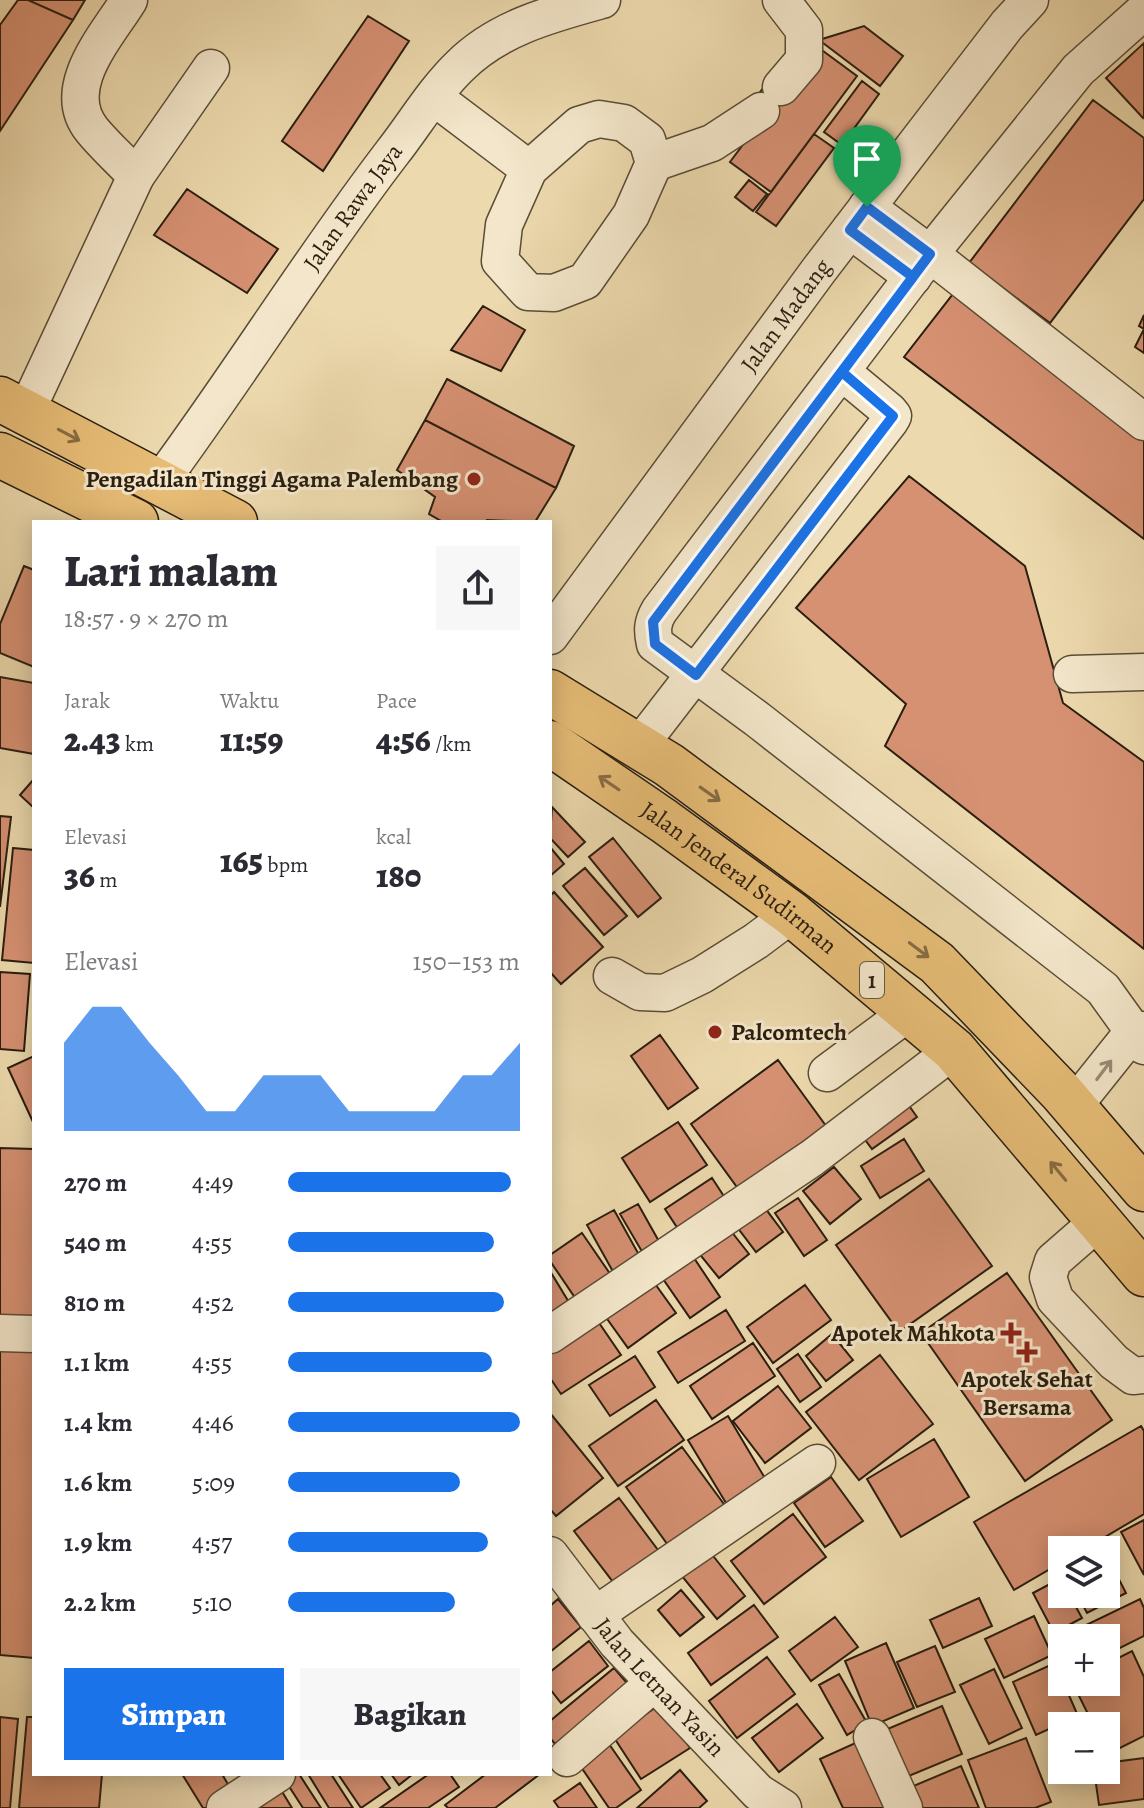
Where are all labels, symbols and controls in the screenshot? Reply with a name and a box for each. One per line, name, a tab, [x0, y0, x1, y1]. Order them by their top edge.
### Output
pin	[833, 125, 901, 207]
street label: Jalan Rawa Jaya	[296, 136, 410, 277]
icon: arrive	[845, 137, 889, 181]
street label: Jalan Madang	[733, 252, 838, 379]
one-way arrow	[57, 427, 81, 443]
place label: Pengadilan Tinggi Agama Palembang	[85, 463, 459, 495]
marker: Pengadilan Tinggi Agama Palembang	[465, 470, 483, 488]
text: Lari malam	[64, 541, 278, 601]
button: share	[436, 546, 520, 630]
text: 18:57 · 9 × 270 m	[64, 601, 228, 636]
text: Jarak	[64, 686, 110, 716]
text: Waktu	[220, 686, 279, 716]
text: Pace	[376, 686, 417, 716]
text: 2.43	[64, 716, 121, 763]
text: 11:59	[220, 716, 283, 763]
text: 4:56	[376, 716, 431, 763]
text: km	[121, 729, 154, 759]
text: /km	[431, 729, 472, 759]
one-way arrow	[598, 775, 621, 791]
one-way arrow	[699, 785, 720, 802]
street label: Jalan Jenderal Sudirman	[634, 794, 844, 961]
text: Elevasi	[64, 822, 127, 852]
text: kcal	[376, 822, 411, 852]
text: 165	[220, 837, 263, 884]
text: bpm	[263, 850, 308, 880]
text: 36	[64, 852, 95, 899]
text: 180	[376, 852, 421, 899]
text: m	[95, 865, 118, 895]
one-way arrow	[907, 941, 929, 958]
text: Elevasi	[64, 944, 138, 979]
text: 150–153 m	[413, 944, 520, 979]
road number: 1	[860, 962, 884, 998]
place label: Palcomtech	[731, 1016, 847, 1048]
marker: Palcomtech	[706, 1023, 724, 1041]
one-way arrow	[1095, 1060, 1112, 1081]
one-way arrow	[1049, 1161, 1067, 1182]
text: 270 m	[64, 1165, 127, 1200]
text: 4:49	[192, 1165, 234, 1200]
text: 540 m	[64, 1225, 127, 1260]
text: 4:55	[192, 1225, 232, 1260]
text: 810 m	[64, 1285, 125, 1320]
text: 4:52	[192, 1285, 234, 1320]
place label: Apotek Mahkota	[830, 1317, 995, 1349]
marker: Apotek Mahkota	[1002, 1324, 1020, 1342]
marker: Apotek Sehat Bersama	[1018, 1343, 1036, 1361]
text: 1.1 km	[64, 1345, 130, 1380]
text: 4:55	[192, 1345, 232, 1380]
place label: Apotek Sehat Bersama	[960, 1363, 1093, 1423]
text: 1.4 km	[64, 1405, 132, 1440]
text: 4:46	[192, 1405, 234, 1440]
text: 1.6 km	[64, 1465, 132, 1500]
text: 5:09	[192, 1465, 235, 1500]
text: 1.9 km	[64, 1525, 132, 1560]
text: 4:57	[192, 1525, 232, 1560]
map controls	[1048, 1536, 1120, 1784]
button: layers	[1048, 1536, 1120, 1608]
text: 2.2 km	[64, 1585, 136, 1620]
text: 5:10	[192, 1585, 232, 1620]
street label: Jalan Letnan Yasin	[587, 1611, 732, 1763]
button: +	[1048, 1624, 1120, 1696]
button: Simpan	[64, 1668, 284, 1760]
button: Bagikan	[300, 1668, 520, 1760]
button: −	[1048, 1712, 1120, 1784]

